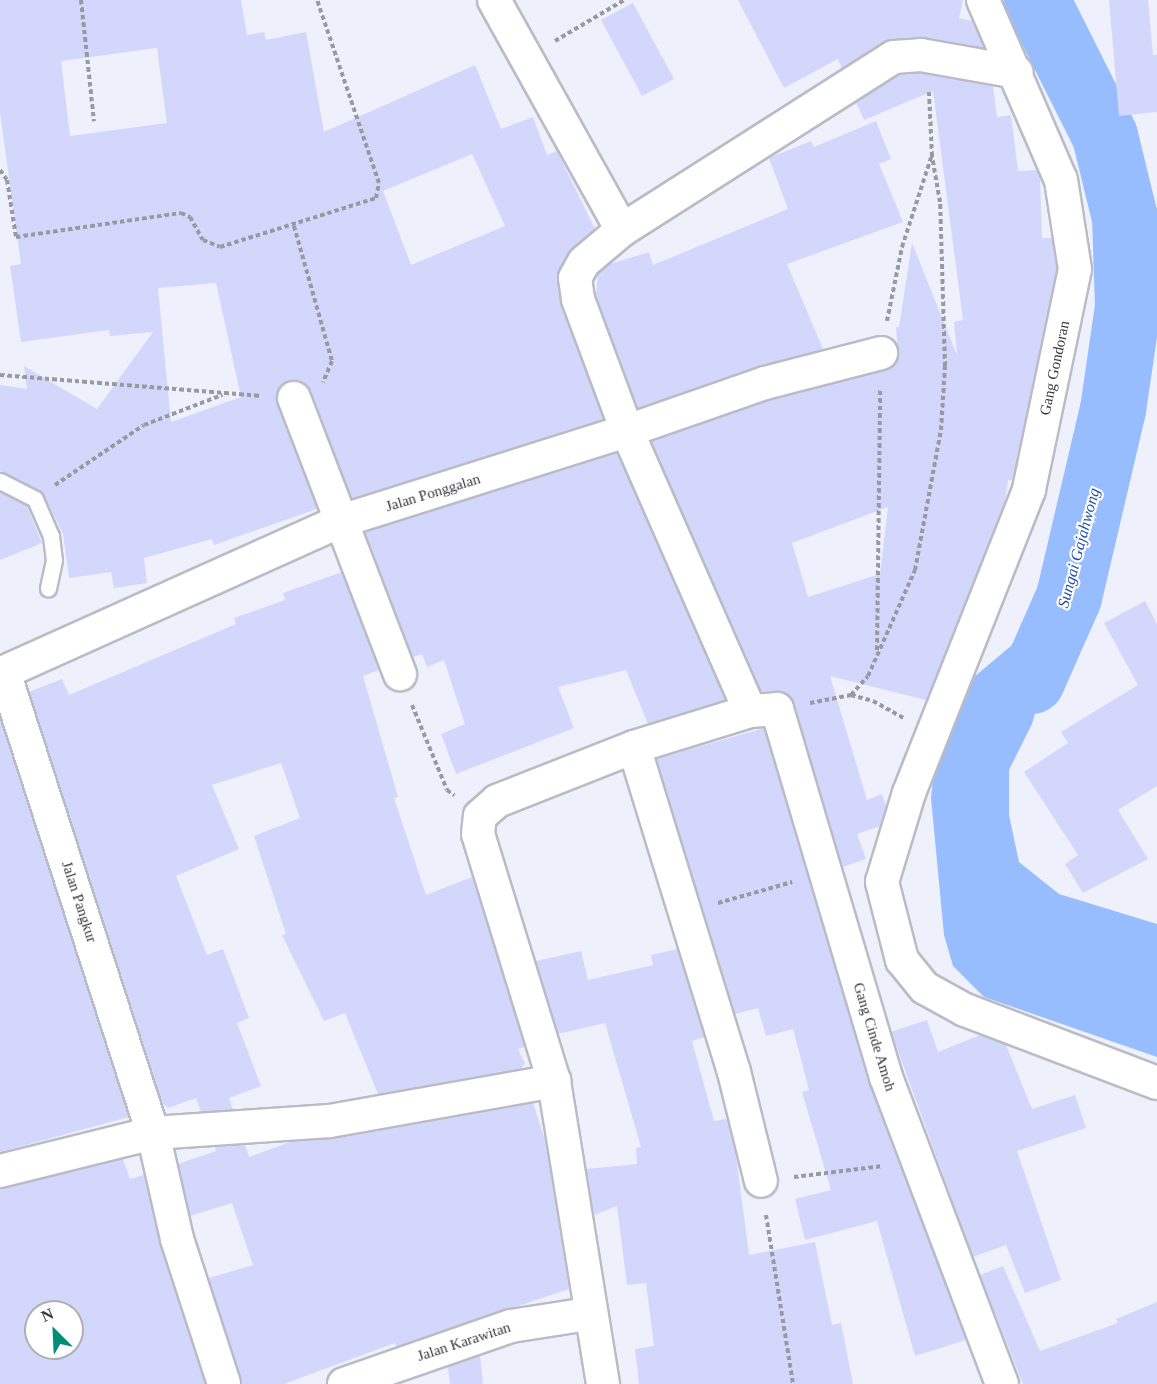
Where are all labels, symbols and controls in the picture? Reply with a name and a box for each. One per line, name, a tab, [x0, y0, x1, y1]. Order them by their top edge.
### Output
street label: Gang Gondoran	[1036, 319, 1074, 417]
street label: Jalan Ponggalan	[384, 470, 482, 516]
water label: Sungai Gajahwong	[1054, 486, 1104, 610]
street label: Jalan Pangkur	[57, 859, 101, 945]
street label: Gang Cinde Amoh	[849, 980, 899, 1094]
north arrow	[24, 1300, 84, 1360]
text: N	[39, 1305, 56, 1325]
street label: Jalan Karawitan	[415, 1318, 513, 1366]

